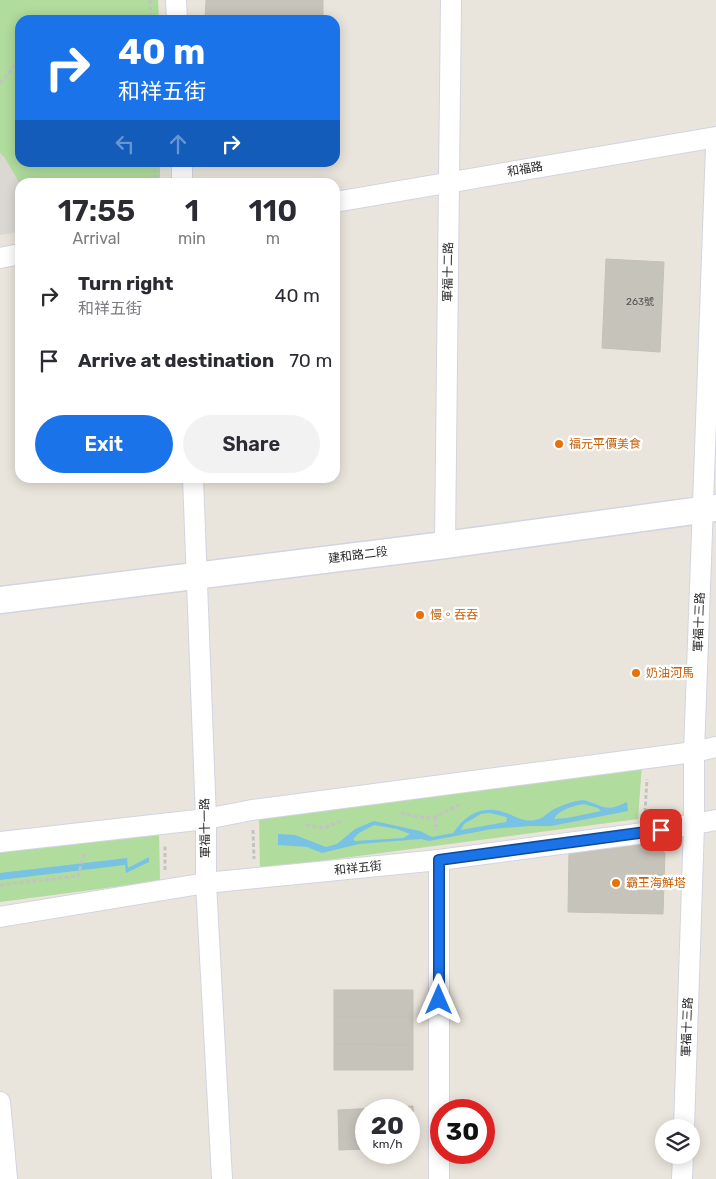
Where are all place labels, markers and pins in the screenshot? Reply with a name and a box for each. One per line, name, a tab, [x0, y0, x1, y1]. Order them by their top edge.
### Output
place label: 福元平價美食	[569, 437, 641, 451]
marker: 福元平價美食	[553, 438, 565, 450]
place label: 慢。吞吞	[430, 608, 478, 622]
marker: 慢。吞吞	[414, 609, 426, 621]
place label: 奶油河馬	[646, 666, 694, 680]
marker: 奶油河馬	[630, 667, 642, 679]
pin	[640, 809, 682, 851]
place label: 霸王海鮮塔	[626, 876, 686, 890]
marker: 霸王海鮮塔	[610, 877, 622, 889]

